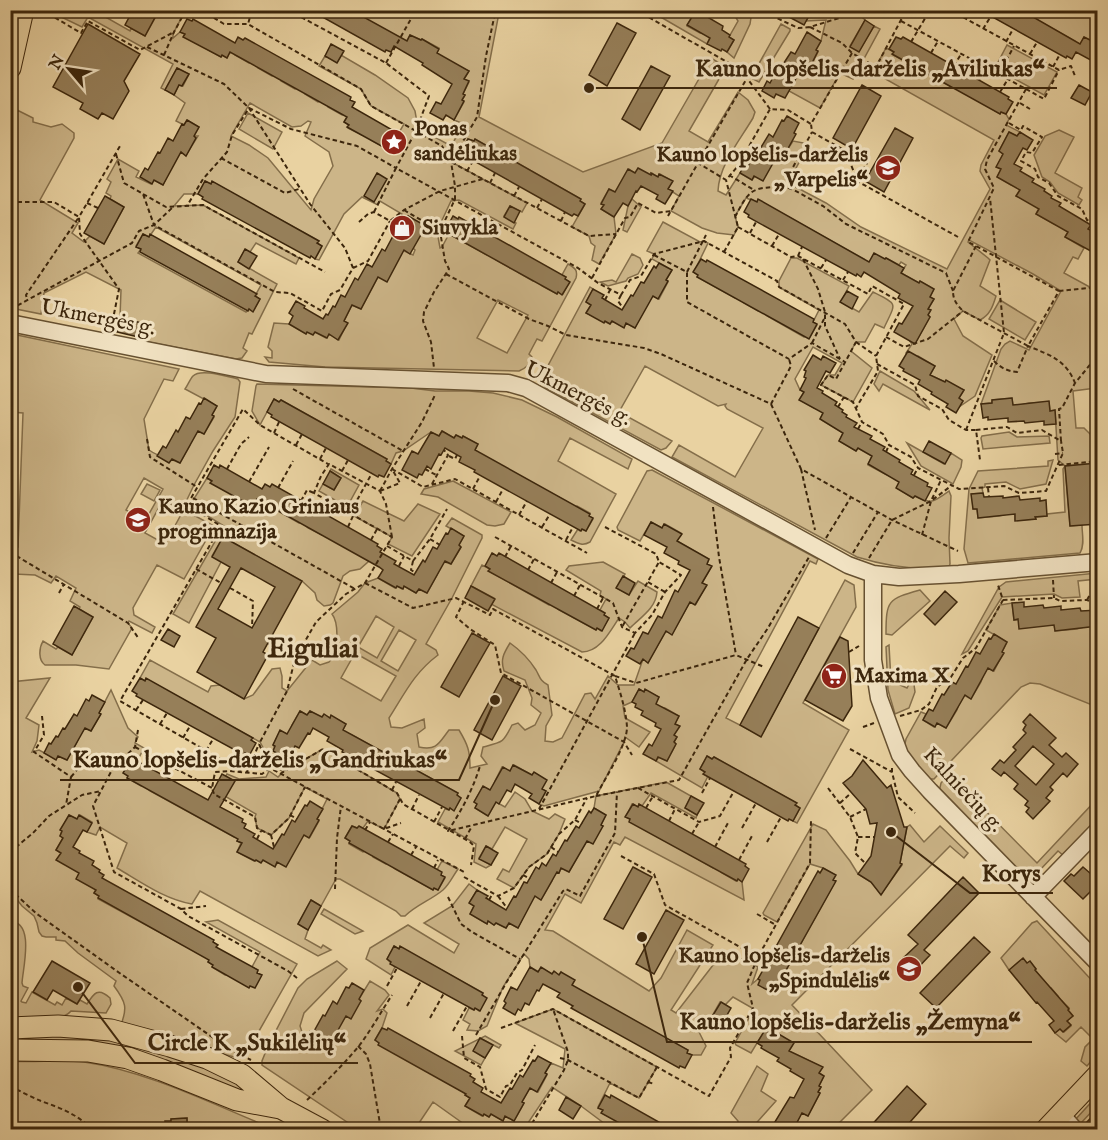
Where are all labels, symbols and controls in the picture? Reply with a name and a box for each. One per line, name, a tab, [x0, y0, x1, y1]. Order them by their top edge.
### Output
north arrow	[39, 39, 99, 99]
callout: Kauno lopšelis-darželis „Aviliukas“	[683, 46, 1057, 88]
text: N	[45, 52, 70, 74]
text: Kauno lopšelis-darželis „Aviliukas“	[695, 54, 1045, 85]
place label: Ponas sandėliukas	[414, 115, 517, 168]
place icon: Ponas sandėliukas	[379, 127, 409, 157]
place label: Kauno lopšelis-darželis „Varpelis“	[656, 141, 868, 194]
school or university icon: Kauno lopšelis-darželis „Varpelis“	[873, 153, 903, 183]
shop icon: Siuvykla	[387, 213, 417, 243]
place label: Siuvykla	[422, 214, 499, 242]
street label: Ukmergės g.	[38, 293, 158, 343]
street label: Ukmergės g.	[520, 355, 636, 433]
place label: Kauno Kazio Griniaus progimnazija	[157, 493, 359, 546]
school or university icon: Kauno Kazio Griniaus progimnazija	[123, 505, 153, 535]
district label: Eiguliai	[267, 632, 359, 667]
supermarket icon: Maxima X	[819, 661, 849, 691]
place label: Maxima X	[854, 662, 950, 690]
callout: Kauno lopšelis-darželis „Gandriukas“	[60, 738, 459, 780]
street label: Kalniečių g.	[916, 741, 1010, 839]
text: Kauno lopšelis-darželis „Gandriukas“	[73, 745, 447, 776]
callout: Korys	[970, 851, 1053, 893]
text: Korys	[981, 859, 1041, 890]
place label: Kauno lopšelis-darželis „Spindulėlis“	[678, 942, 890, 995]
school or university icon: Kauno lopšelis-darželis „Spindulėlis“	[894, 954, 924, 984]
callout: Kauno lopšelis-darželis „Žemyna“	[667, 1000, 1032, 1042]
text: Kauno lopšelis-darželis „Žemyna“	[679, 1007, 1021, 1038]
callout: Circle K „Sukilėlių“	[135, 1021, 358, 1063]
text: Circle K „Sukilėlių“	[148, 1028, 346, 1059]

